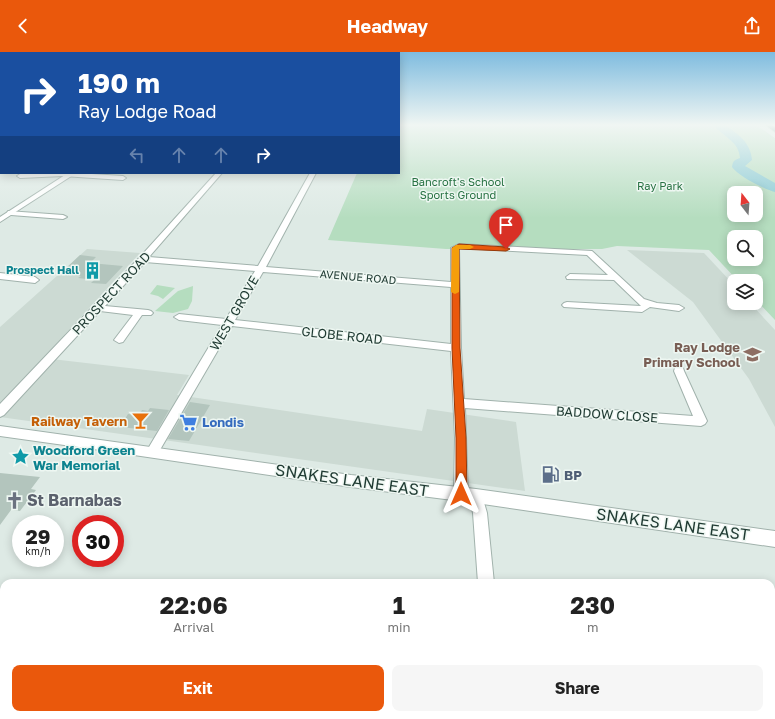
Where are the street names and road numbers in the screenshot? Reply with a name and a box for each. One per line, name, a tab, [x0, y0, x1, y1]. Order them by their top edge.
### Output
street label: PROSPECT ROAD	[68, 248, 154, 338]
street label: AVENUE ROAD	[319, 267, 397, 286]
street label: WEST GROVE	[206, 273, 262, 353]
street label: GLOBE ROAD	[301, 323, 383, 347]
street label: BADDOW CLOSE	[555, 402, 659, 426]
street label: SNAKES LANE EAST	[274, 459, 430, 501]
street label: SNAKES LANE EAST	[595, 503, 751, 545]

